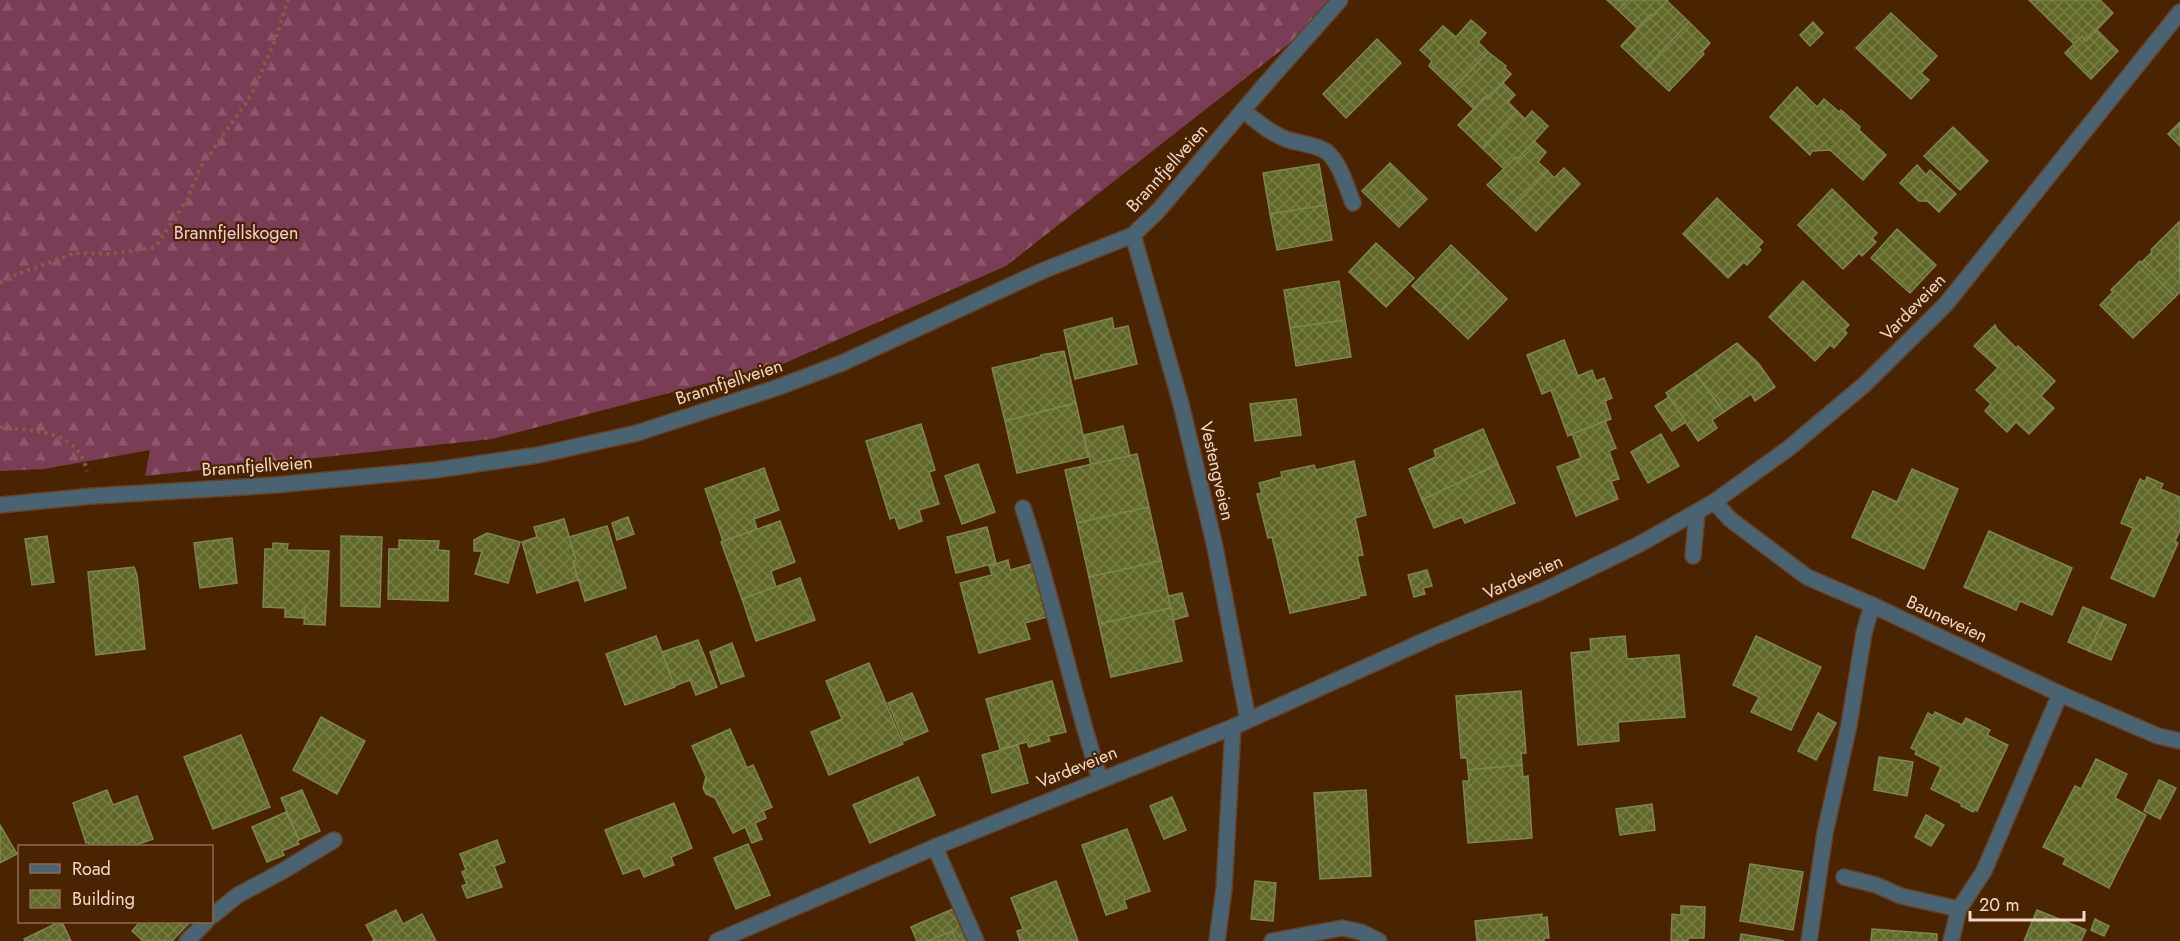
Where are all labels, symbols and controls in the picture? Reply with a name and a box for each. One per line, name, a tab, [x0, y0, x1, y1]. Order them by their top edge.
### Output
street label: Brannfjellveien	[1120, 118, 1214, 218]
park label: Brannfjellskogen	[174, 220, 298, 246]
street label: Vardeveien	[1874, 268, 1952, 346]
street label: Brannfjellveien	[672, 352, 786, 412]
street label: Vestengveien	[1193, 419, 1241, 523]
street label: Brannfjellveien	[201, 449, 313, 483]
street label: Vardeveien	[1479, 548, 1567, 606]
street label: Bauneveien	[1902, 589, 1992, 649]
street label: Vardeveien	[1033, 739, 1121, 795]
legend	[18, 845, 213, 923]
text: Road	[72, 856, 111, 882]
scale bar	[1970, 884, 2084, 922]
text: Building	[72, 886, 135, 912]
text: 20 m	[1979, 892, 2019, 918]

